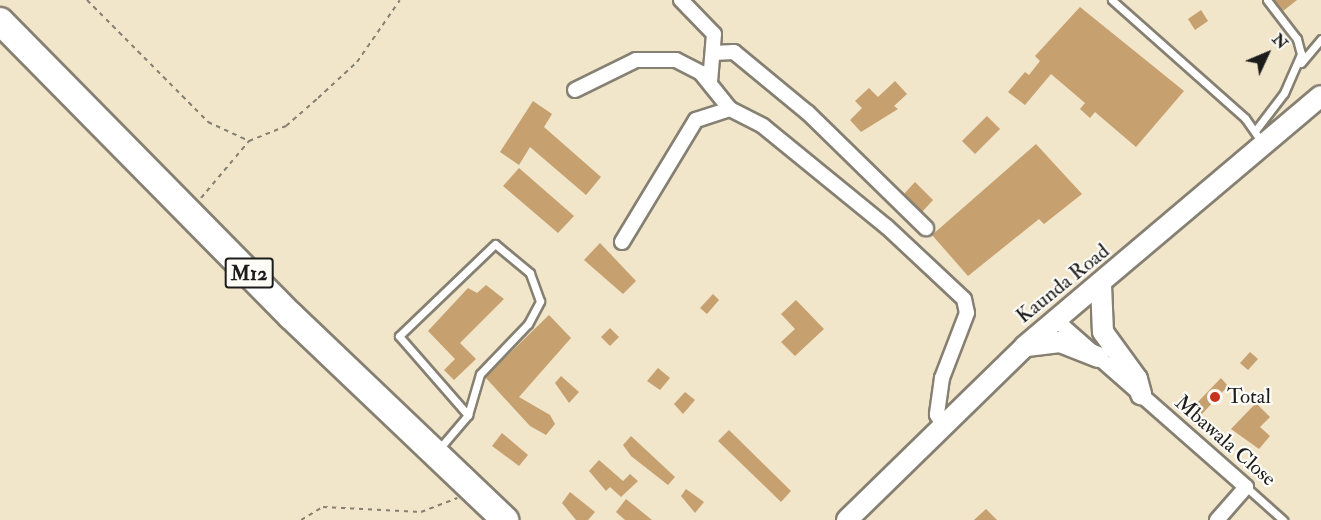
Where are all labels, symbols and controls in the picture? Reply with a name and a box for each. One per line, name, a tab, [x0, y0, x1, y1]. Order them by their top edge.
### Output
north arrow	[1237, 24, 1297, 84]
text: N	[1268, 29, 1292, 54]
street label: Kaunda Road	[1011, 239, 1115, 329]
road number: M12	[224, 256, 274, 290]
place label: Total	[1227, 384, 1271, 410]
street label: Mbawala Close	[1169, 390, 1281, 492]
marker: Total	[1208, 390, 1222, 404]

